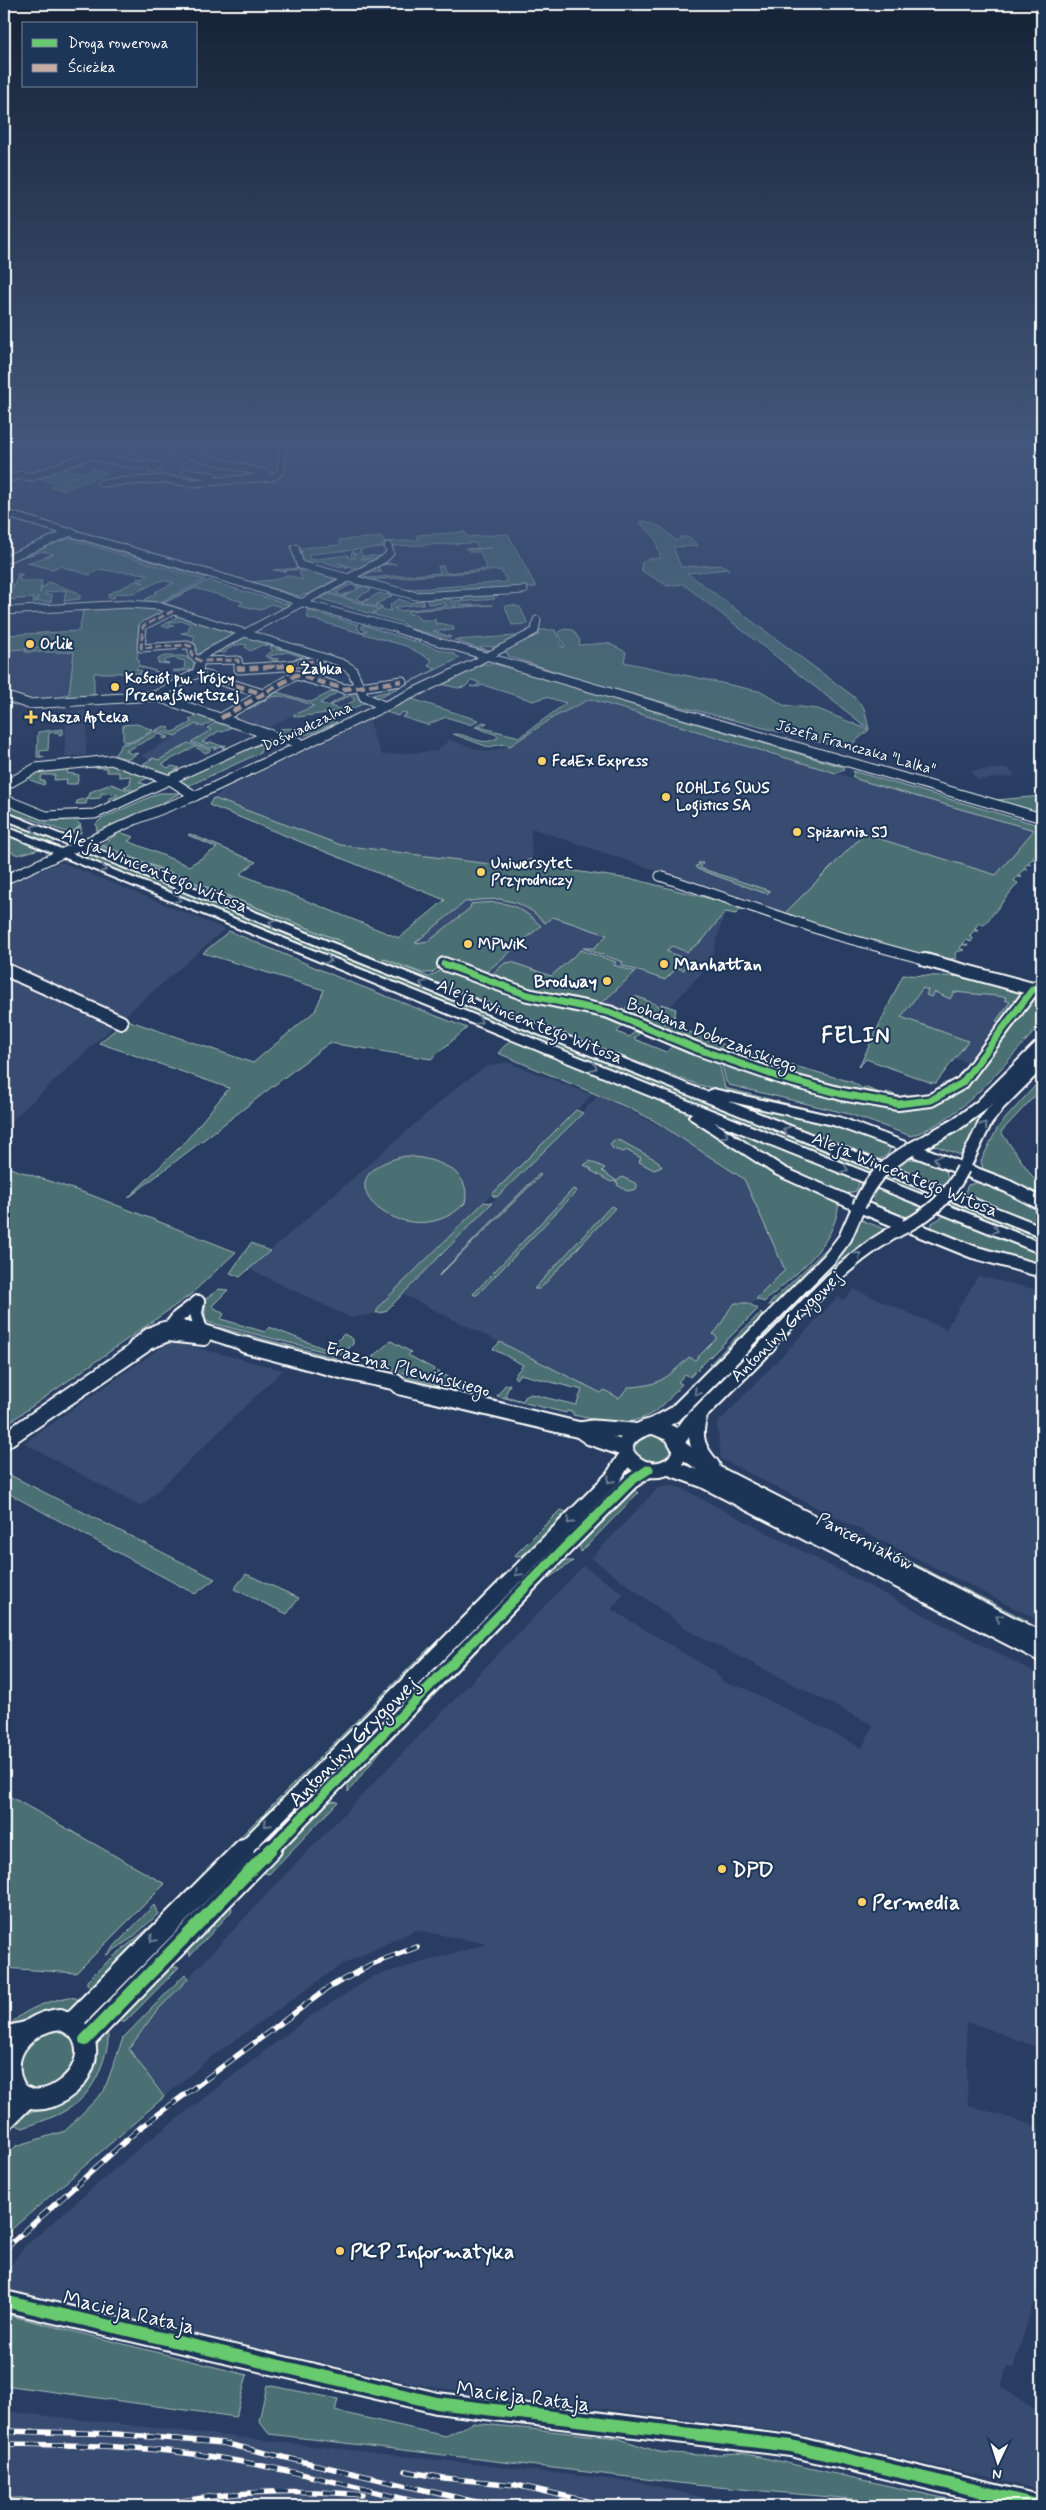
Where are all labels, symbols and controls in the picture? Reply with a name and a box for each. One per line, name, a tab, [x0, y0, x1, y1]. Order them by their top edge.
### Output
legend	[22, 22, 198, 88]
text: Droga rowerowa	[68, 34, 169, 54]
text: Ścieżka	[68, 57, 116, 78]
place label: Orlik	[40, 635, 73, 655]
marker: Orlik	[24, 638, 36, 650]
place label: Żabka	[300, 660, 342, 680]
marker: Żabka	[284, 663, 296, 675]
place label: Kościół pw. Trójcy Przenajświętszej	[125, 669, 239, 706]
marker: Kościół pw. Trójcy Przenajświętszej	[109, 681, 121, 693]
street label: Doświadczalna	[259, 697, 356, 757]
place label: Nasza Apteka	[41, 708, 129, 729]
marker: Nasza Apteka	[25, 711, 37, 723]
street label: Józefa Franczaka "Lalka"	[773, 716, 938, 780]
place label: FedEx Express	[552, 752, 649, 772]
marker: FedEx Express	[536, 755, 548, 767]
place label: ROHLIG SUUS Logistics SA	[676, 779, 770, 818]
marker: ROHLIG SUUS Logistics SA	[660, 791, 672, 803]
street label: Aleja Wincentego Witosa	[57, 823, 251, 921]
place label: Spiżarnia SJ	[807, 823, 888, 843]
one-way arrow	[31, 824, 39, 834]
marker: Spiżarnia SJ	[791, 826, 803, 838]
place label: Uniwersytet Przyrodniczy	[491, 854, 574, 891]
one-way arrow	[98, 863, 106, 873]
marker: Uniwersytet Przyrodniczy	[475, 866, 487, 878]
one-way arrow	[173, 893, 182, 904]
one-way arrow	[268, 919, 277, 929]
place label: MPWiK	[478, 935, 527, 955]
marker: MPWiK	[462, 938, 474, 950]
place label: Manhattan	[674, 953, 762, 977]
one-way arrow	[323, 954, 332, 965]
marker: Manhattan	[658, 958, 670, 970]
place label: Brodway	[534, 970, 597, 994]
street label: Aleja Wincentego Witosa	[432, 974, 626, 1072]
marker: Brodway	[601, 975, 613, 987]
one-way arrow	[419, 980, 428, 990]
street label: Bohdana Dobrzańskiego	[622, 992, 801, 1081]
one-way arrow	[474, 1015, 483, 1025]
district label: FELIN	[821, 1022, 891, 1050]
one-way arrow	[589, 1061, 598, 1072]
one-way arrow	[977, 1121, 987, 1130]
one-way arrow	[782, 1125, 790, 1135]
street label: Aleja Wincentego Witosa	[807, 1127, 1001, 1225]
one-way arrow	[719, 1129, 729, 1138]
one-way arrow	[933, 1155, 942, 1165]
one-way arrow	[840, 1163, 848, 1173]
one-way arrow	[990, 1224, 999, 1234]
one-way arrow	[852, 1251, 861, 1260]
street label: Antoniny Grygowej	[725, 1265, 849, 1389]
street label: Erazma Plewińskiego	[323, 1336, 493, 1404]
one-way arrow	[694, 1386, 703, 1395]
one-way arrow	[607, 1475, 616, 1484]
street label: Pancerniaków	[812, 1507, 917, 1576]
one-way arrow	[567, 1515, 576, 1524]
one-way arrow	[514, 1567, 523, 1576]
one-way arrow	[995, 1614, 1004, 1624]
street label: Antoniny Grygowej	[282, 1670, 426, 1814]
one-way arrow	[264, 1818, 273, 1827]
place label: DPD	[732, 1856, 774, 1884]
marker: DPD	[716, 1863, 728, 1875]
place label: Permedia	[872, 1889, 960, 1917]
marker: Permedia	[856, 1896, 868, 1908]
one-way arrow	[149, 1934, 158, 1943]
place label: PKP Informatyka	[350, 2238, 514, 2268]
marker: PKP Informatyka	[334, 2245, 346, 2257]
street label: Macieja Rataja	[60, 2284, 197, 2342]
street label: Macieja Rataja	[454, 2375, 591, 2419]
north arrow	[974, 2438, 1024, 2488]
text: N	[992, 2465, 1002, 2483]

